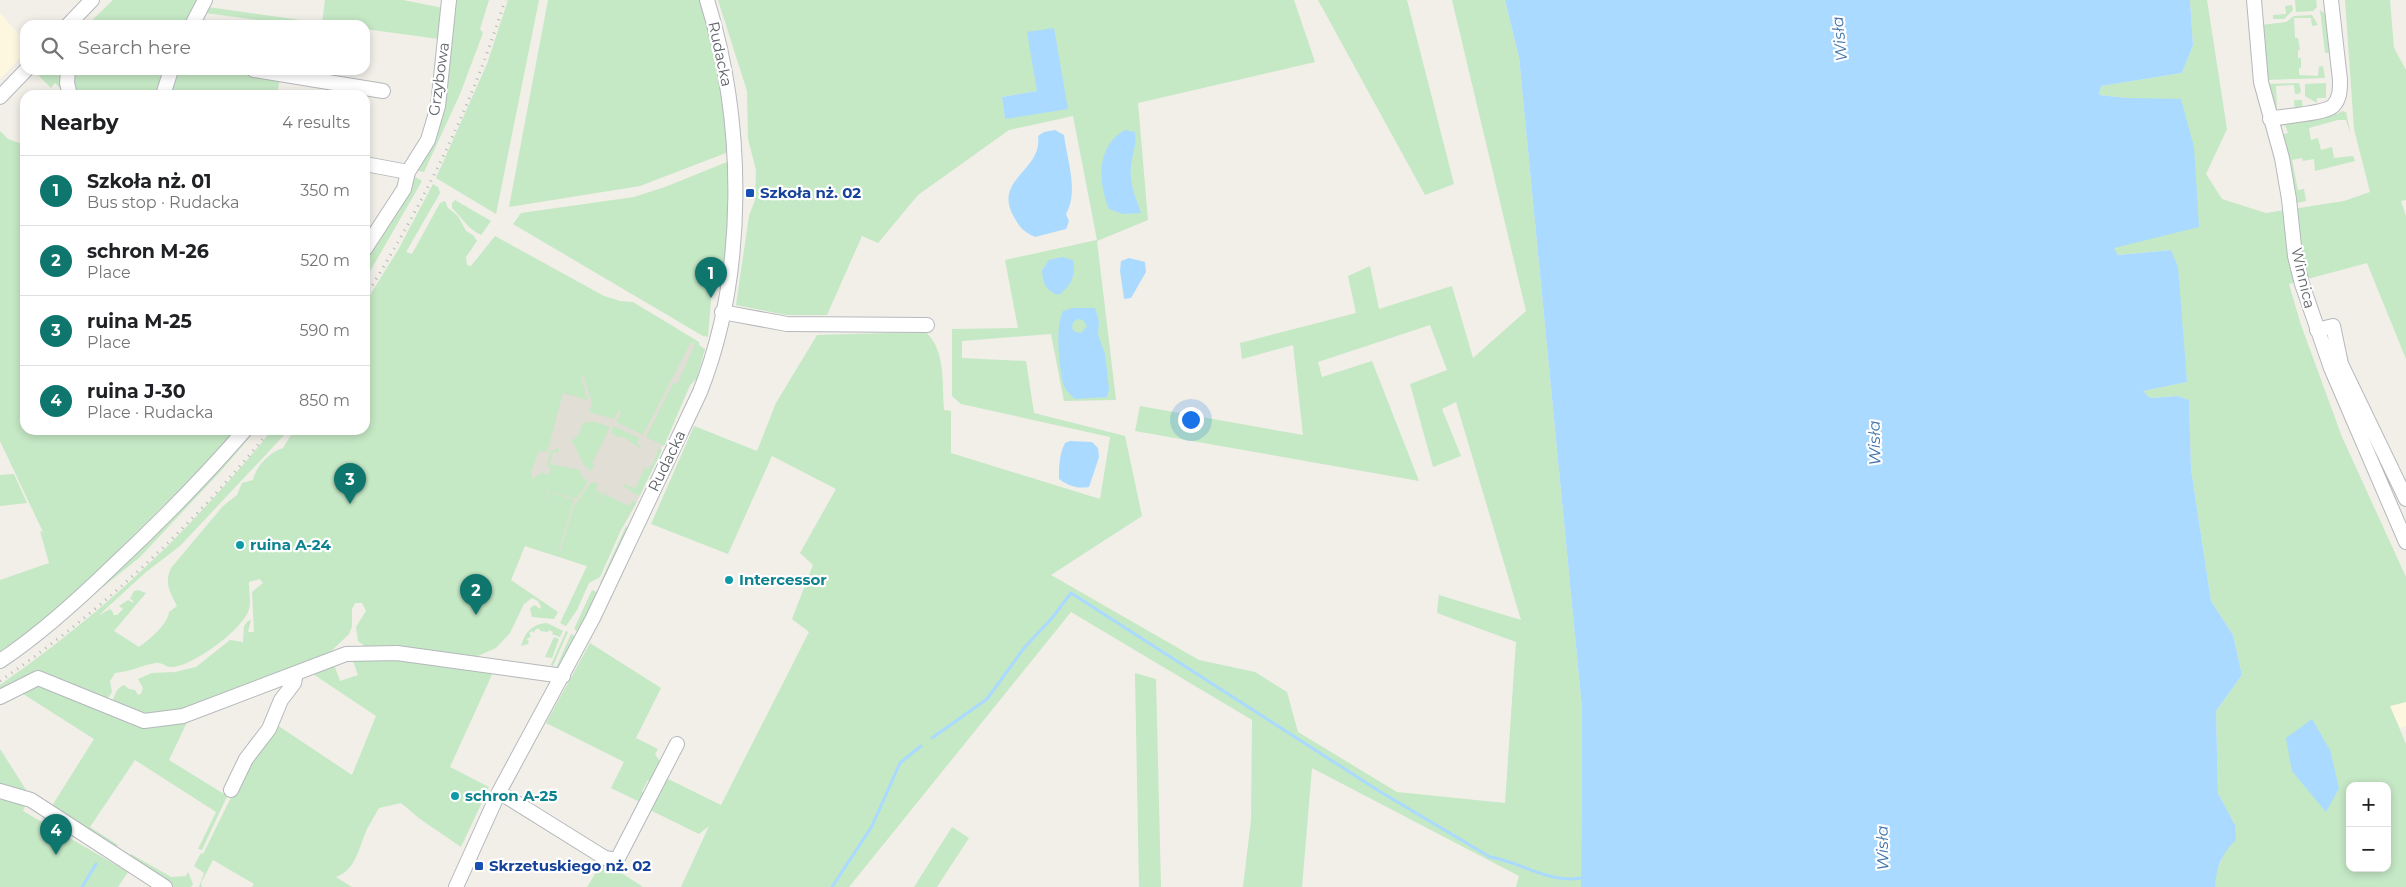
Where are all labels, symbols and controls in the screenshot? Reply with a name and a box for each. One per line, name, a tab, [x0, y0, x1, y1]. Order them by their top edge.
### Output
water label: Wisła	[1828, 15, 1851, 62]
search box	[20, 20, 370, 75]
street label: Rudacka	[704, 20, 737, 88]
icon: search	[38, 34, 66, 62]
text: Search here	[78, 36, 191, 59]
street label: Grzybowa	[424, 41, 453, 117]
text: Nearby	[40, 110, 119, 135]
text: 4 results	[282, 113, 350, 132]
text: Szkoła nż. 01	[87, 170, 211, 193]
text: 1	[53, 181, 59, 200]
text: 350 m	[300, 181, 350, 200]
place label: Szkoła nż. 02	[760, 183, 861, 202]
marker: Szkoła nż. 02	[744, 187, 756, 199]
text: Bus stop · Rudacka	[87, 193, 239, 212]
text: schron M-26	[87, 240, 209, 263]
street label: Winnica	[2287, 246, 2320, 310]
text: 2	[51, 251, 61, 270]
text: 520 m	[300, 251, 350, 270]
pin: 1	[695, 257, 727, 298]
text: Place	[87, 263, 131, 282]
text: ruina M-25	[87, 310, 192, 333]
text: 3	[51, 321, 61, 340]
text: 590 m	[299, 321, 350, 340]
text: Place	[87, 333, 131, 352]
text: ruina J-30	[87, 380, 186, 403]
text: 4	[50, 391, 62, 410]
text: 850 m	[299, 391, 350, 410]
text: Place · Rudacka	[87, 403, 214, 422]
your location	[1178, 407, 1204, 433]
water label: Wisła	[1865, 420, 1884, 466]
street label: Rudacka	[644, 427, 690, 495]
pin: 3	[334, 463, 366, 504]
place label: ruina A-24	[250, 535, 332, 554]
marker: ruina A-24	[234, 539, 246, 551]
place label: Intercessor	[739, 570, 827, 589]
pin: 2	[460, 574, 492, 615]
marker: Intercessor	[723, 574, 735, 586]
map controls	[2346, 782, 2391, 872]
button: +	[2346, 782, 2391, 827]
place label: schron A-25	[465, 786, 557, 805]
marker: schron A-25	[449, 790, 461, 802]
pin: 4	[40, 814, 72, 855]
water label: Wisła	[1873, 825, 1892, 871]
button: −	[2346, 827, 2391, 872]
place label: Skrzetuskiego nż. 02	[489, 856, 651, 875]
marker: Skrzetuskiego nż. 02	[473, 860, 485, 872]

